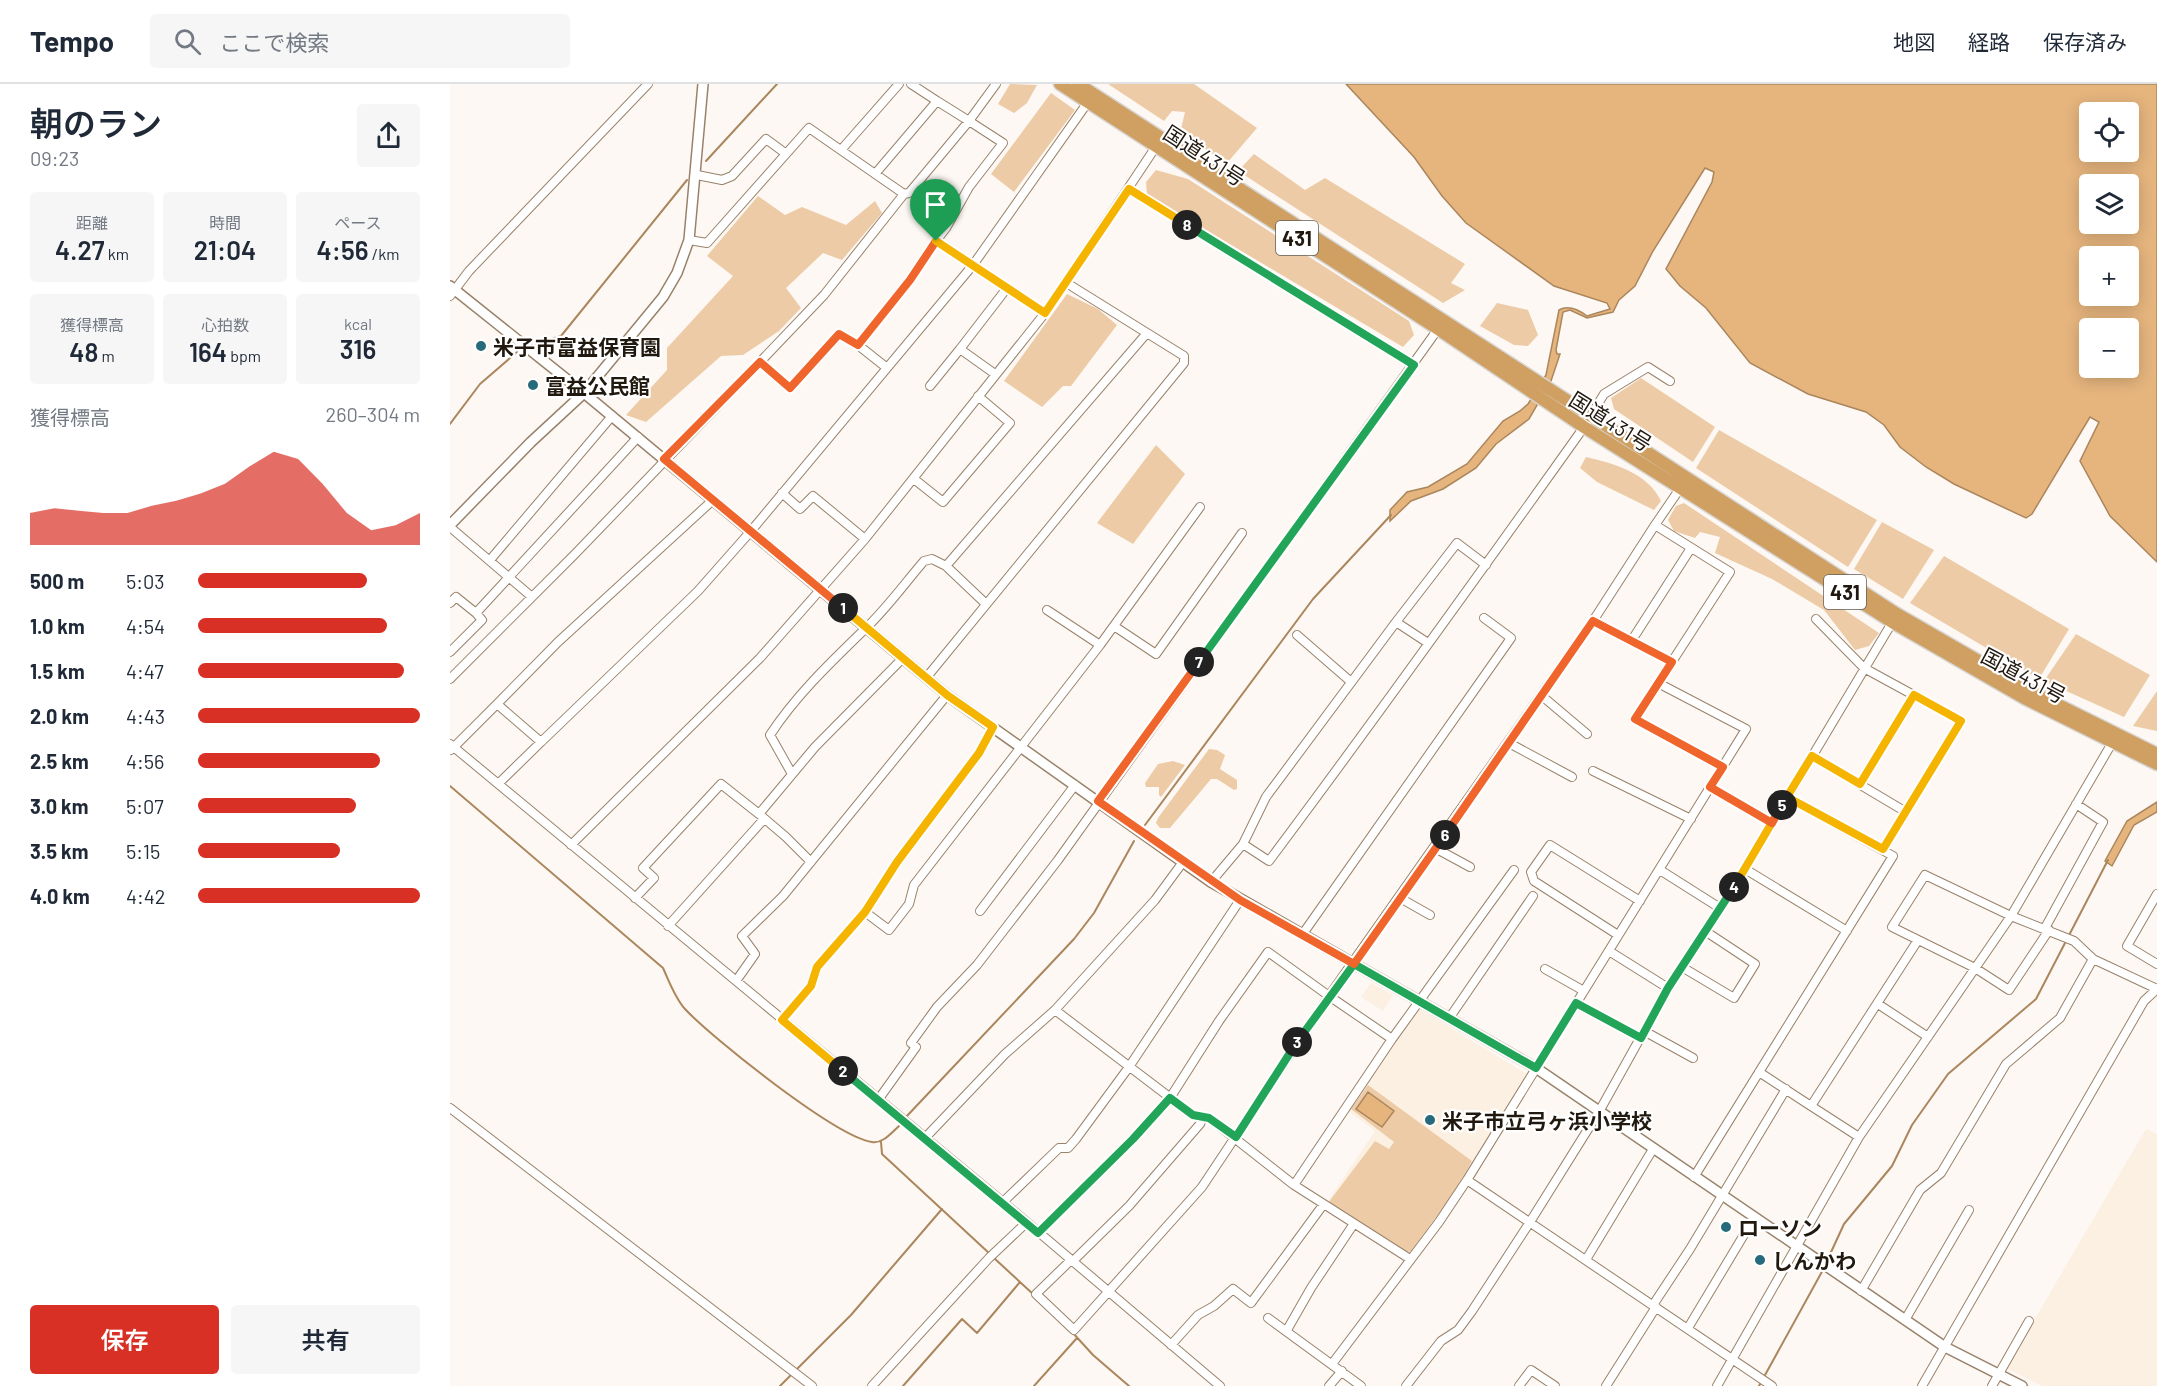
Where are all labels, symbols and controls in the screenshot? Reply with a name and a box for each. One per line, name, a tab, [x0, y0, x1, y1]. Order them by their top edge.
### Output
search box	[150, 14, 570, 68]
text: Tempo	[30, 24, 114, 58]
icon: search	[171, 25, 204, 58]
text: ここで検索	[219, 29, 329, 55]
text: 地図	[1893, 29, 1935, 54]
text: 経路	[1968, 29, 2010, 54]
text: 保存済み	[2043, 29, 2127, 54]
map controls	[2079, 102, 2139, 378]
button: locate	[2079, 102, 2139, 162]
text: 朝のラン	[30, 103, 162, 143]
button: share	[357, 104, 420, 167]
street label: 国道431号	[1159, 119, 1251, 191]
text: 09:23	[30, 146, 79, 170]
button: layers	[2079, 174, 2139, 234]
pin	[910, 179, 961, 241]
icon: arrive	[919, 188, 952, 221]
pin: 8	[1172, 210, 1202, 240]
text: 距離	[76, 213, 108, 232]
text: 時間	[209, 213, 241, 232]
text: ペース	[334, 213, 382, 232]
text: 8	[1183, 215, 1191, 234]
road number: 431	[1276, 221, 1318, 255]
text: 4.27	[55, 234, 104, 265]
text: 21:04	[194, 234, 256, 265]
text: 4:56	[317, 234, 369, 265]
text: km	[104, 244, 129, 263]
text: /km	[369, 244, 399, 263]
button: +	[2079, 246, 2139, 306]
text: kcal	[344, 314, 372, 333]
text: 獲得標高	[60, 315, 124, 334]
text: 心拍数	[201, 315, 249, 334]
button: −	[2079, 318, 2139, 378]
text: 316	[340, 333, 376, 364]
place label: 米子市富益保育園	[493, 334, 661, 359]
text: 48	[69, 336, 98, 367]
text: 164	[189, 336, 227, 367]
marker: 米子市富益保育園	[474, 339, 488, 353]
text: m	[98, 346, 115, 365]
text: bpm	[227, 346, 261, 365]
place label: 富益公民館	[545, 373, 650, 398]
marker: 富益公民館	[526, 378, 540, 392]
street label: 国道431号	[1565, 386, 1657, 456]
text: 260–304 m	[326, 402, 420, 426]
text: 獲得標高	[30, 405, 110, 429]
text: 500 m	[30, 569, 84, 593]
text: 5:03	[126, 569, 165, 593]
road number: 431	[1824, 575, 1866, 609]
pin: 1	[828, 593, 858, 623]
text: 1	[840, 598, 846, 617]
text: 1.0 km	[30, 614, 85, 638]
text: 4:54	[126, 614, 165, 638]
street label: 国道431号	[1977, 642, 2071, 708]
pin: 7	[1184, 647, 1214, 677]
text: 7	[1195, 652, 1203, 671]
text: 1.5 km	[30, 659, 85, 683]
text: 4:47	[126, 659, 164, 683]
text: 2.0 km	[30, 704, 89, 728]
text: 4:43	[126, 704, 165, 728]
text: 2.5 km	[30, 749, 89, 773]
text: 4:56	[126, 749, 164, 773]
pin: 5	[1767, 790, 1797, 820]
text: 3.0 km	[30, 794, 88, 818]
text: 5:07	[126, 794, 164, 818]
text: 5	[1778, 795, 1786, 814]
pin: 6	[1430, 820, 1460, 850]
text: 6	[1441, 825, 1449, 844]
text: 3.5 km	[30, 839, 88, 863]
text: 5:15	[126, 839, 160, 863]
pin: 4	[1719, 872, 1749, 902]
text: 4	[1729, 877, 1739, 896]
text: 4.0 km	[30, 884, 90, 908]
text: 4:42	[126, 884, 166, 908]
pin: 3	[1282, 1027, 1312, 1057]
text: 3	[1293, 1032, 1301, 1051]
pin: 2	[828, 1056, 858, 1086]
text: 2	[839, 1061, 847, 1080]
place label: 米子市立弓ヶ浜小学校	[1442, 1108, 1652, 1133]
marker: 米子市立弓ヶ浜小学校	[1423, 1113, 1437, 1127]
place label: ローソン	[1738, 1215, 1822, 1240]
marker: ローソン	[1719, 1220, 1733, 1234]
place label: しんかわ	[1772, 1248, 1856, 1273]
marker: しんかわ	[1753, 1253, 1767, 1267]
button: 保存	[30, 1305, 219, 1374]
button: 共有	[231, 1305, 420, 1374]

